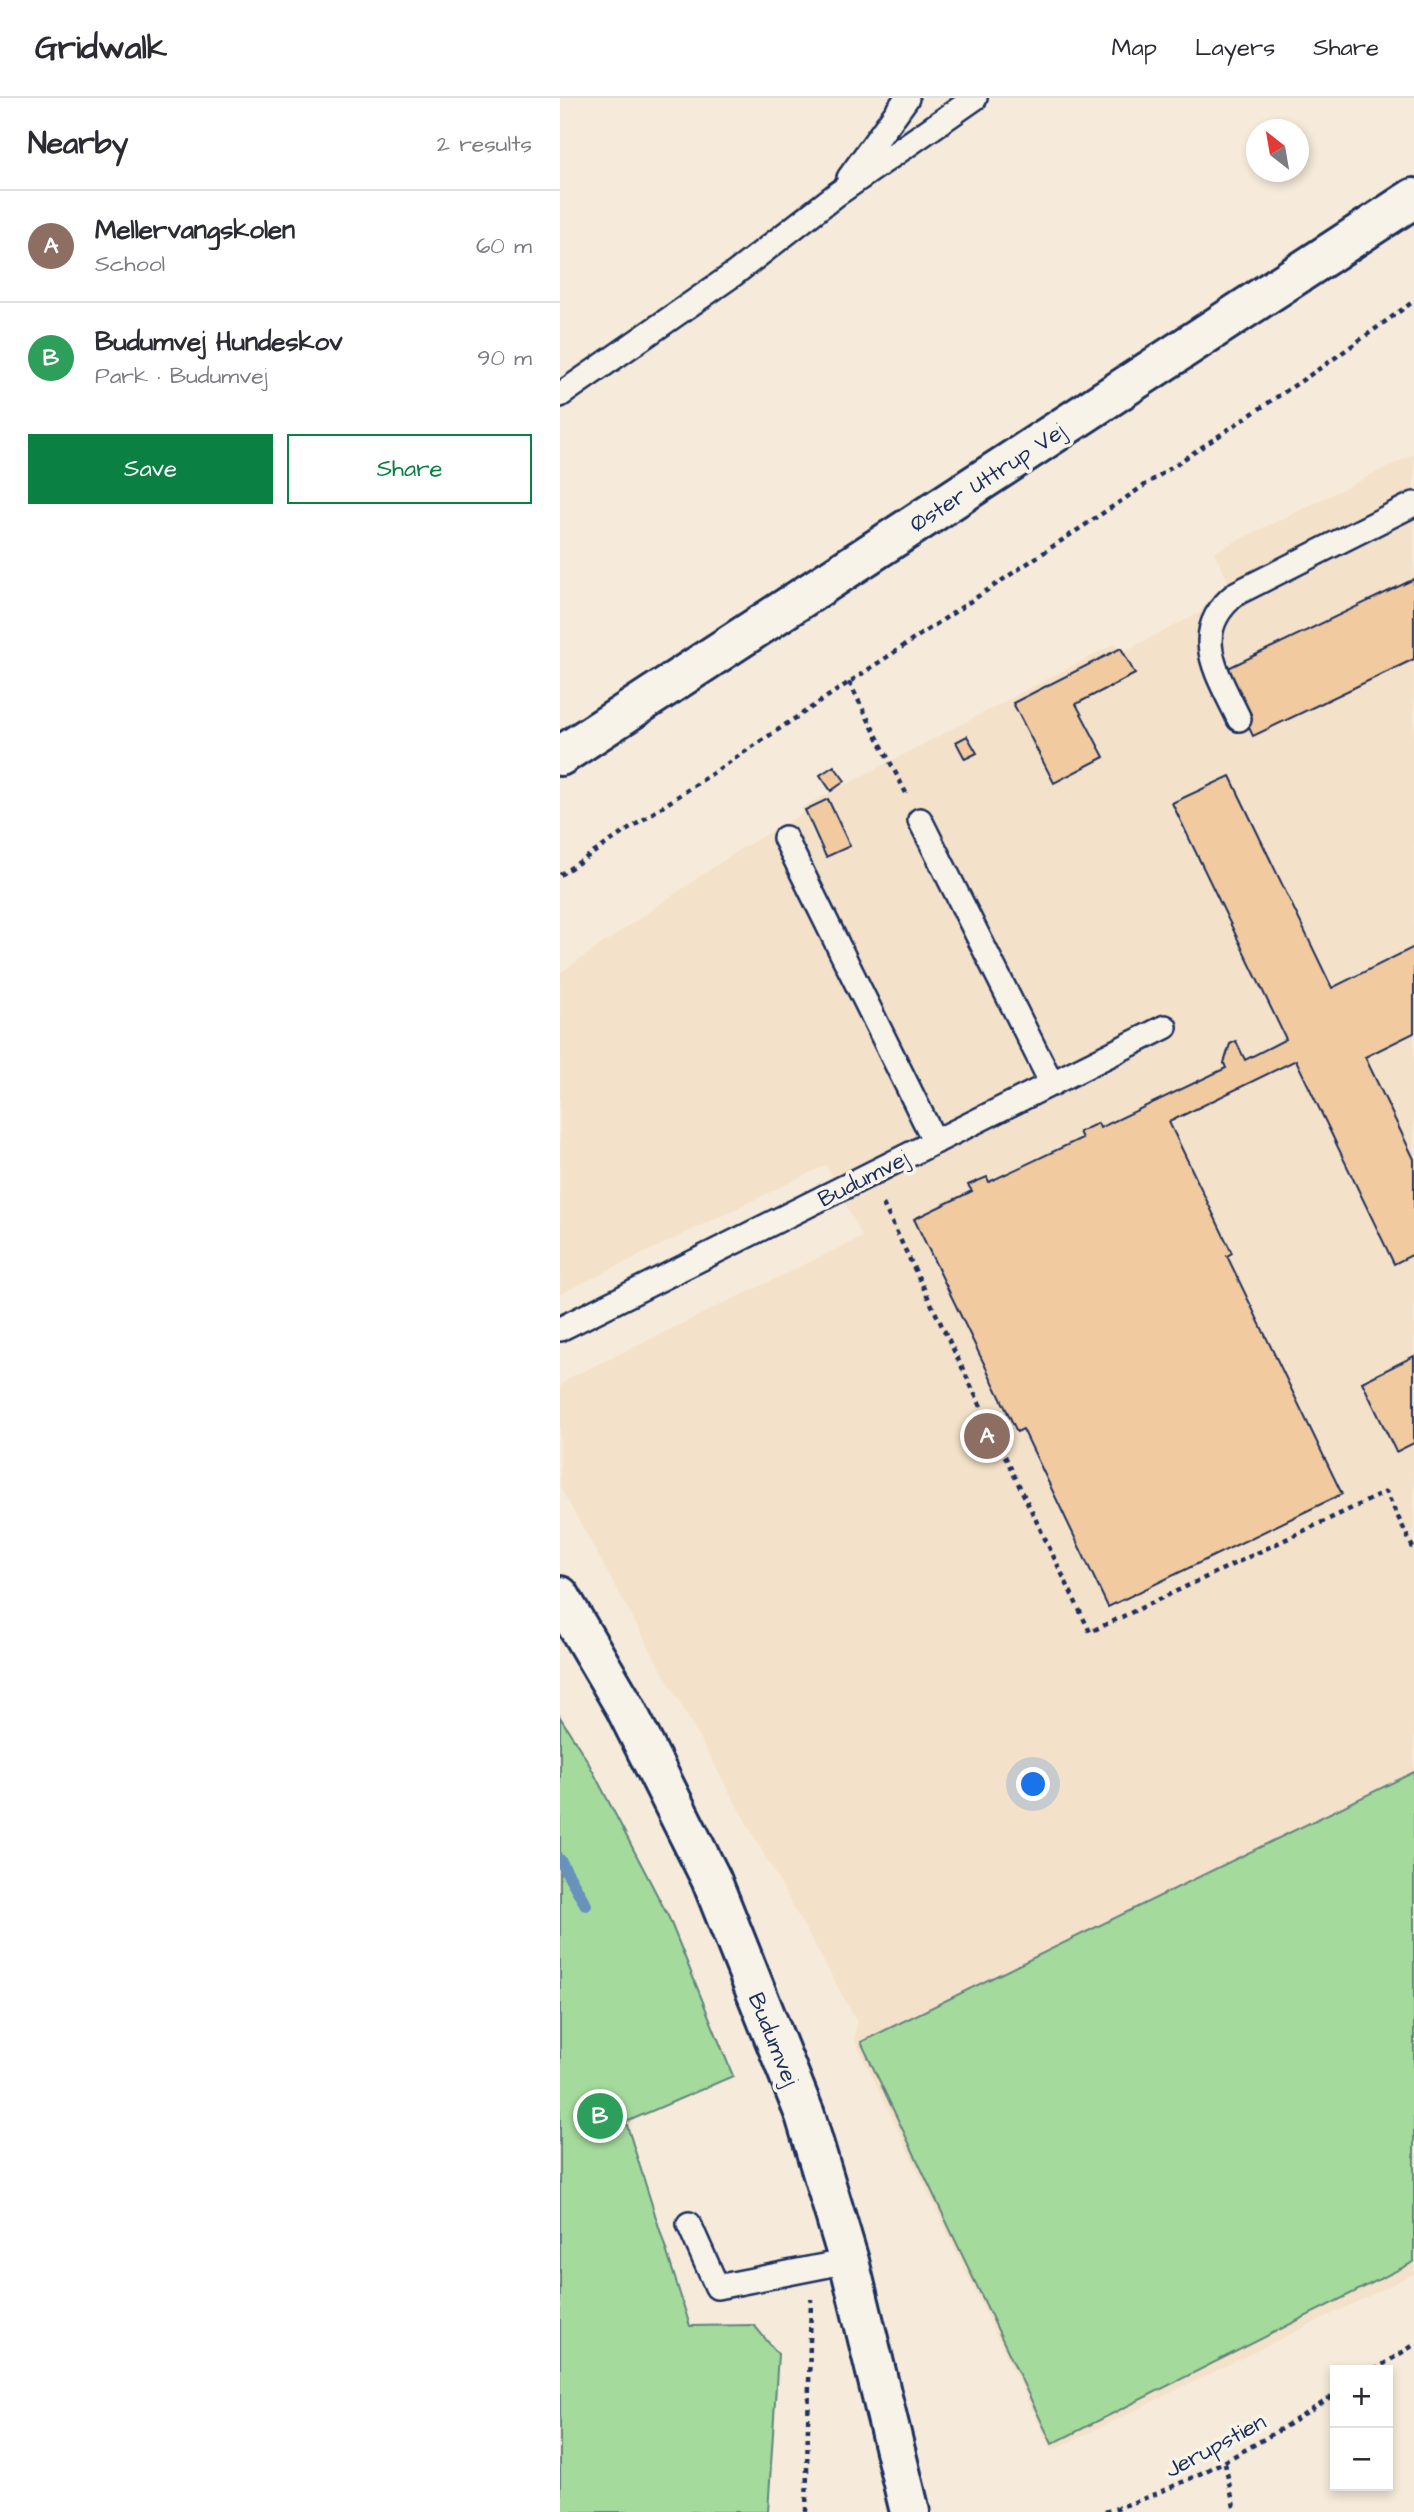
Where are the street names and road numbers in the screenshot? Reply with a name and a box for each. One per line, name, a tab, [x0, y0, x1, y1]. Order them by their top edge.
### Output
street label: Øster Uttrup Vej	[904, 416, 1072, 540]
street label: Budumvej	[813, 1142, 914, 1215]
street label: Budumvej	[740, 1988, 806, 2091]
street label: Jerupstien	[1159, 2406, 1272, 2486]

